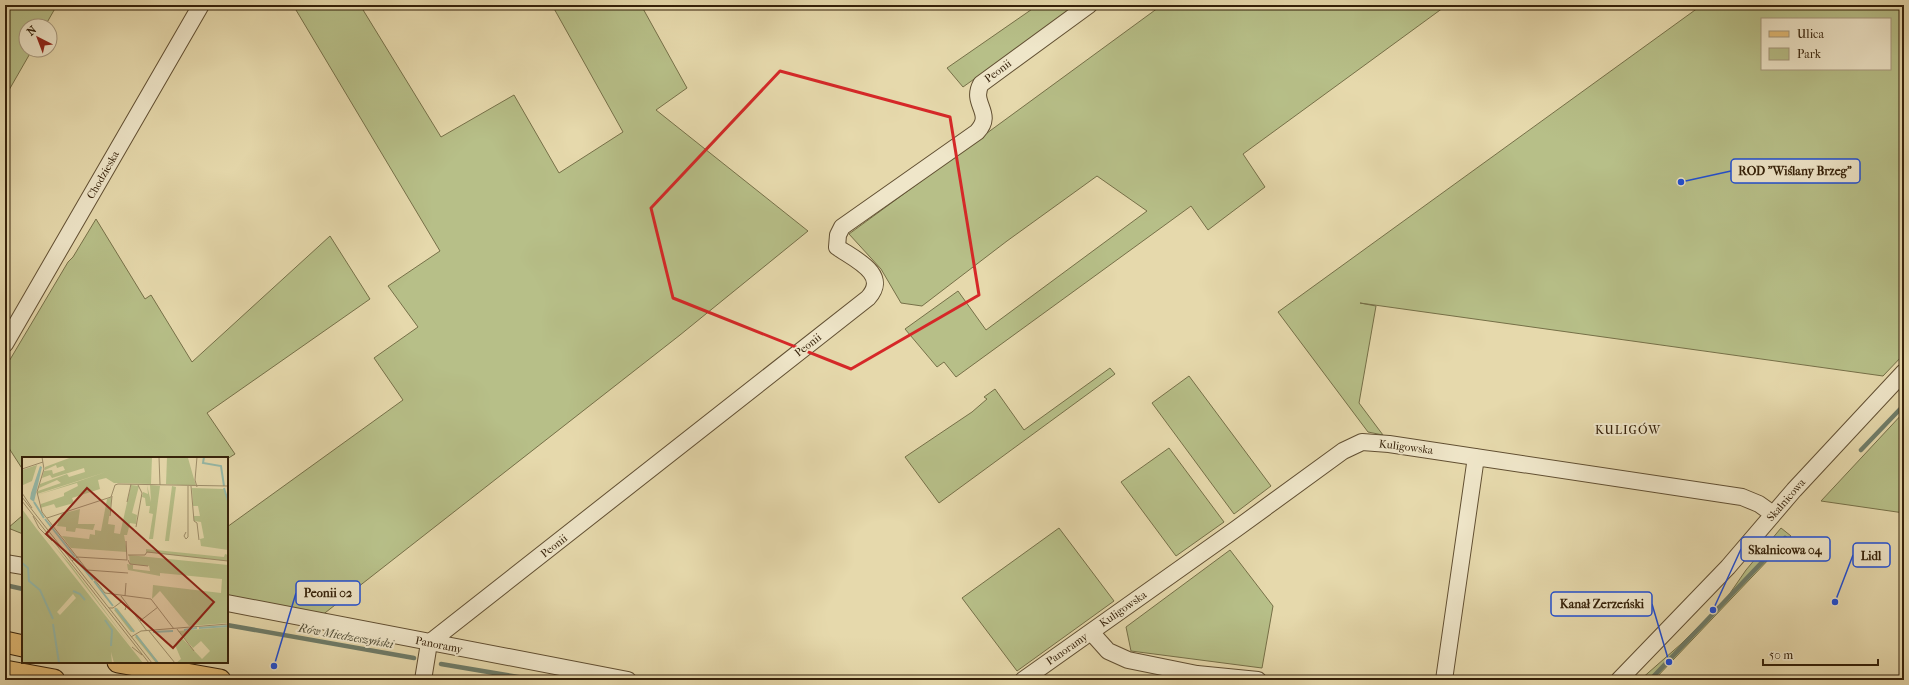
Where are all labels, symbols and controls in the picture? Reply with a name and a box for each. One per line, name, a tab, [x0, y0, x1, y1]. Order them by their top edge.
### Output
north arrow	[18, 18, 58, 58]
legend	[1761, 18, 1891, 70]
text: N	[24, 23, 40, 39]
text: Ulica	[1797, 27, 1824, 41]
text: Park	[1797, 47, 1822, 61]
street label: Peonii	[982, 56, 1015, 85]
street label: Chodzieska	[84, 148, 122, 201]
callout: ROD "Wiślany Brzeg"	[1731, 159, 1860, 183]
text: ROD "Wiślany Brzeg"	[1738, 164, 1852, 179]
street label: Peonii	[792, 330, 824, 359]
district label: KULIGÓW	[1595, 422, 1661, 437]
street label: Kuligowska	[1378, 437, 1435, 457]
inset map	[22, 457, 228, 663]
street label: Skalnicowa	[1764, 475, 1809, 524]
street label: Peonii	[538, 531, 570, 560]
callout: Skalnicowa 04	[1741, 537, 1830, 561]
text: Skalnicowa 04	[1748, 543, 1823, 558]
callout: Lidl	[1853, 543, 1890, 567]
text: Lidl	[1861, 549, 1882, 563]
callout: Peonii 02	[296, 581, 360, 605]
text: Peonii 02	[304, 586, 353, 600]
street label: Kuligowska	[1097, 588, 1150, 630]
callout: Kanał Zerzeński	[1551, 592, 1652, 616]
text: Kanał Zerzeński	[1560, 597, 1645, 611]
water label: Rów Miedzeszyński	[296, 621, 396, 652]
street label: Panoramy	[1044, 629, 1091, 668]
street label: Panoramy	[414, 634, 465, 656]
scale bar	[1763, 641, 1878, 667]
text: 50 m	[1769, 648, 1793, 662]

